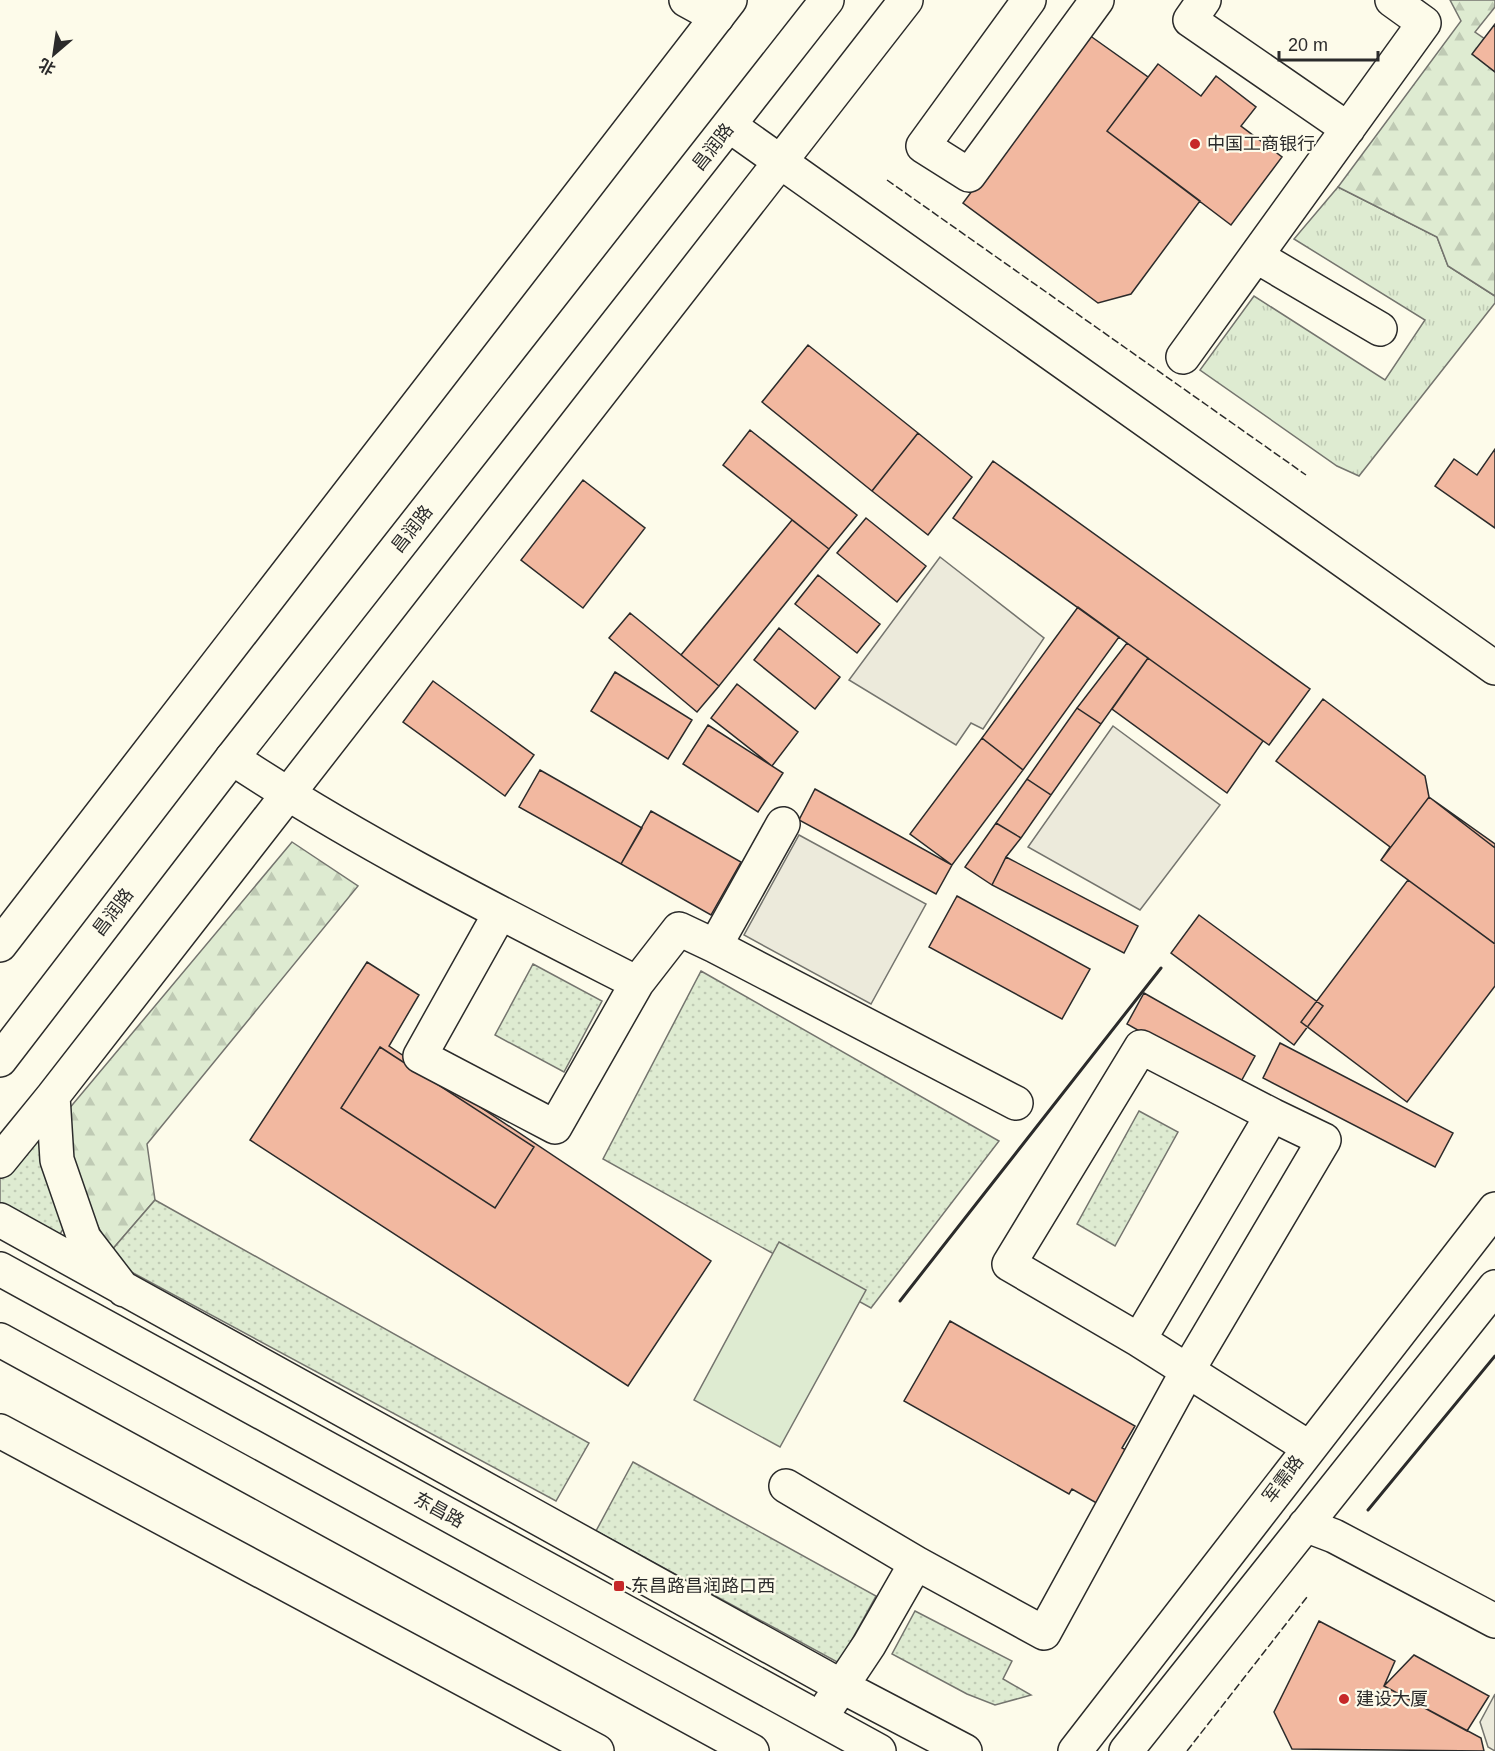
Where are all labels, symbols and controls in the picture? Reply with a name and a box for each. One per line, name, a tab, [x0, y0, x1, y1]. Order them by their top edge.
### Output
north arrow	[24, 24, 84, 84]
scale bar	[1279, 24, 1378, 62]
text: 20 m	[1288, 35, 1328, 55]
text: 北	[36, 55, 58, 78]
street label: 昌润路	[688, 120, 738, 174]
place label: 中国工商银行	[1207, 134, 1315, 154]
marker: 中国工商银行	[1188, 137, 1202, 151]
street label: 昌润路	[387, 502, 437, 556]
street label: 昌润路	[89, 884, 137, 940]
street label: 军需路	[1259, 1451, 1307, 1507]
street label: 东昌路	[411, 1488, 467, 1532]
place label: 东昌路昌润路口西	[631, 1576, 775, 1596]
marker: 东昌路昌润路口西	[612, 1579, 626, 1593]
place label: 建设大厦	[1356, 1689, 1428, 1709]
marker: 建设大厦	[1337, 1692, 1351, 1706]

